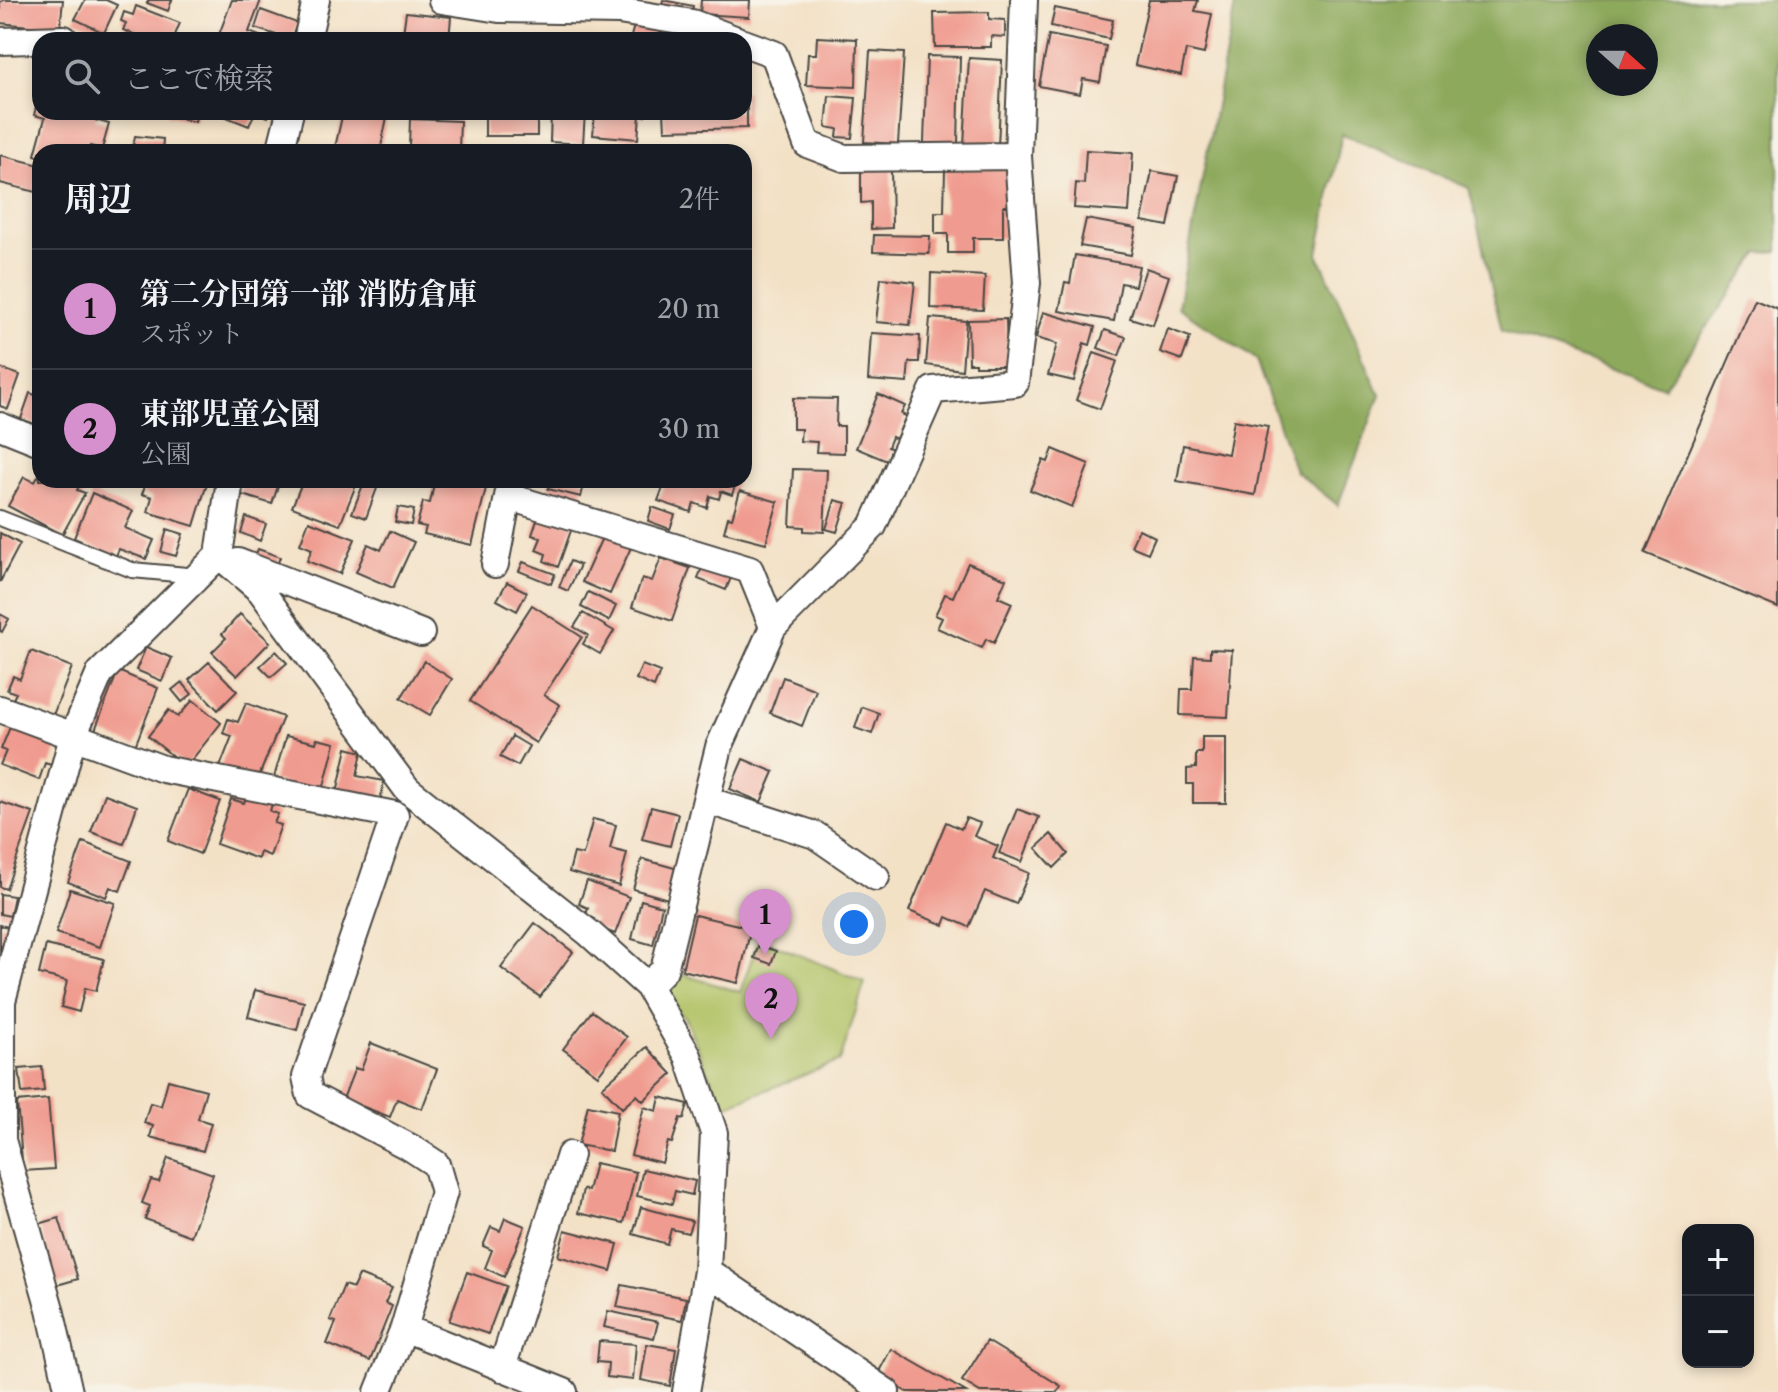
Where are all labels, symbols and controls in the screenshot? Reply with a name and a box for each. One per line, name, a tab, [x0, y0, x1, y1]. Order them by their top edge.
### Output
north arrow	[1586, 24, 1658, 96]
search box	[32, 32, 752, 120]
icon: search	[60, 54, 104, 98]
text: ここで検索	[124, 60, 274, 97]
text: 周辺	[64, 178, 132, 220]
text: 2件	[679, 183, 720, 215]
text: 第二分団第一部 消防倉庫	[140, 275, 478, 312]
text: 1	[84, 293, 96, 325]
text: 20 m	[657, 293, 720, 325]
text: スポット	[140, 318, 244, 350]
text: 東部児童公園	[140, 395, 320, 432]
text: 2	[82, 413, 98, 445]
text: 30 m	[658, 413, 720, 445]
text: 公園	[140, 438, 192, 470]
pin: 1	[739, 889, 791, 955]
your location	[834, 904, 874, 944]
pin: 2	[745, 973, 797, 1039]
map controls	[1682, 1224, 1754, 1368]
button: +	[1682, 1224, 1754, 1296]
button: −	[1682, 1296, 1754, 1368]

